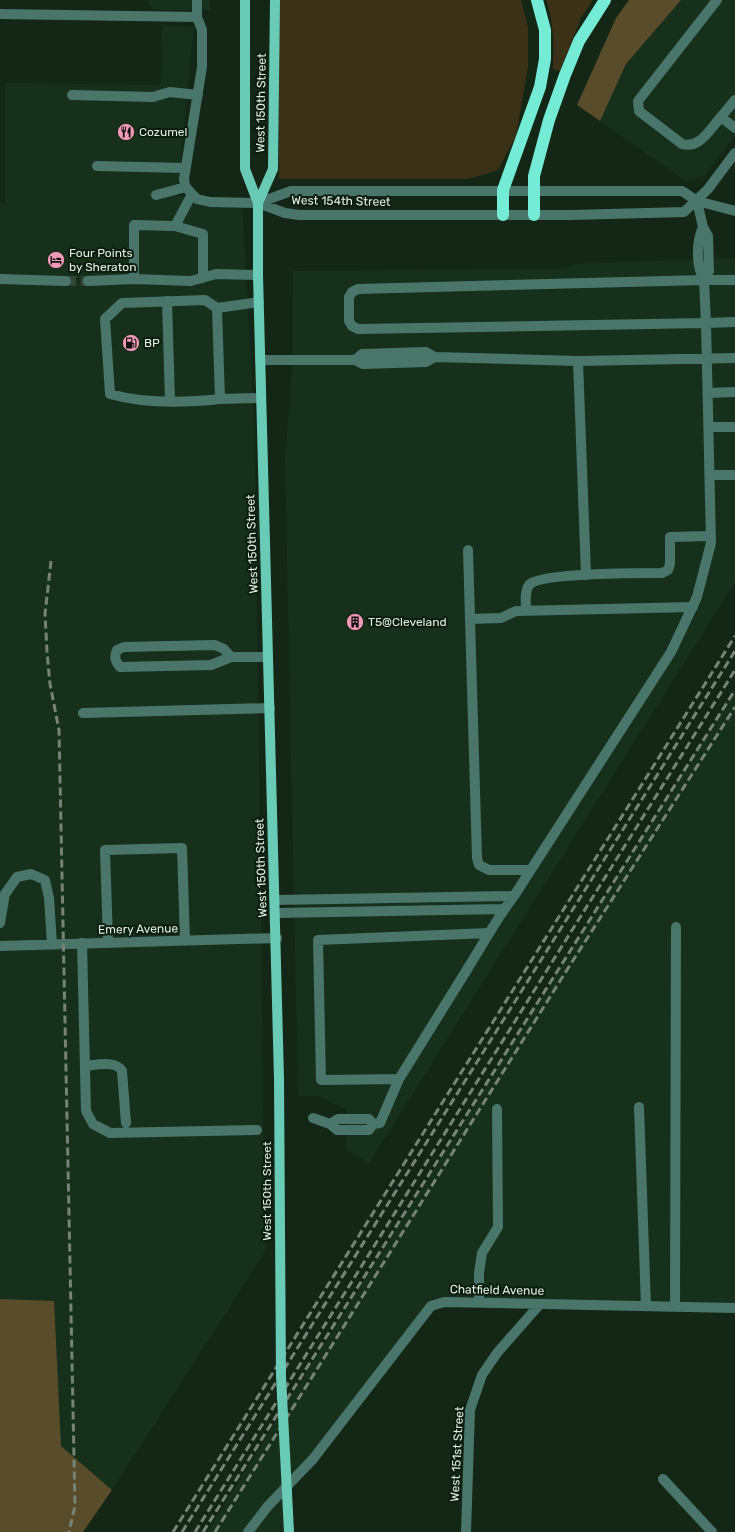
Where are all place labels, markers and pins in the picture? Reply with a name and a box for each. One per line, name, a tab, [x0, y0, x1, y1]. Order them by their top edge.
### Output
restaurant icon: Cozumel	[116, 122, 136, 142]
place label: Cozumel	[139, 125, 188, 139]
place label: Four Points by Sheraton	[69, 246, 137, 274]
hotel icon: Four Points by Sheraton	[46, 250, 66, 270]
fuel station icon: BP	[121, 333, 141, 353]
place label: BP	[144, 336, 160, 350]
building icon: T5@Cleveland	[345, 612, 365, 632]
place label: T5@Cleveland	[368, 615, 447, 629]

